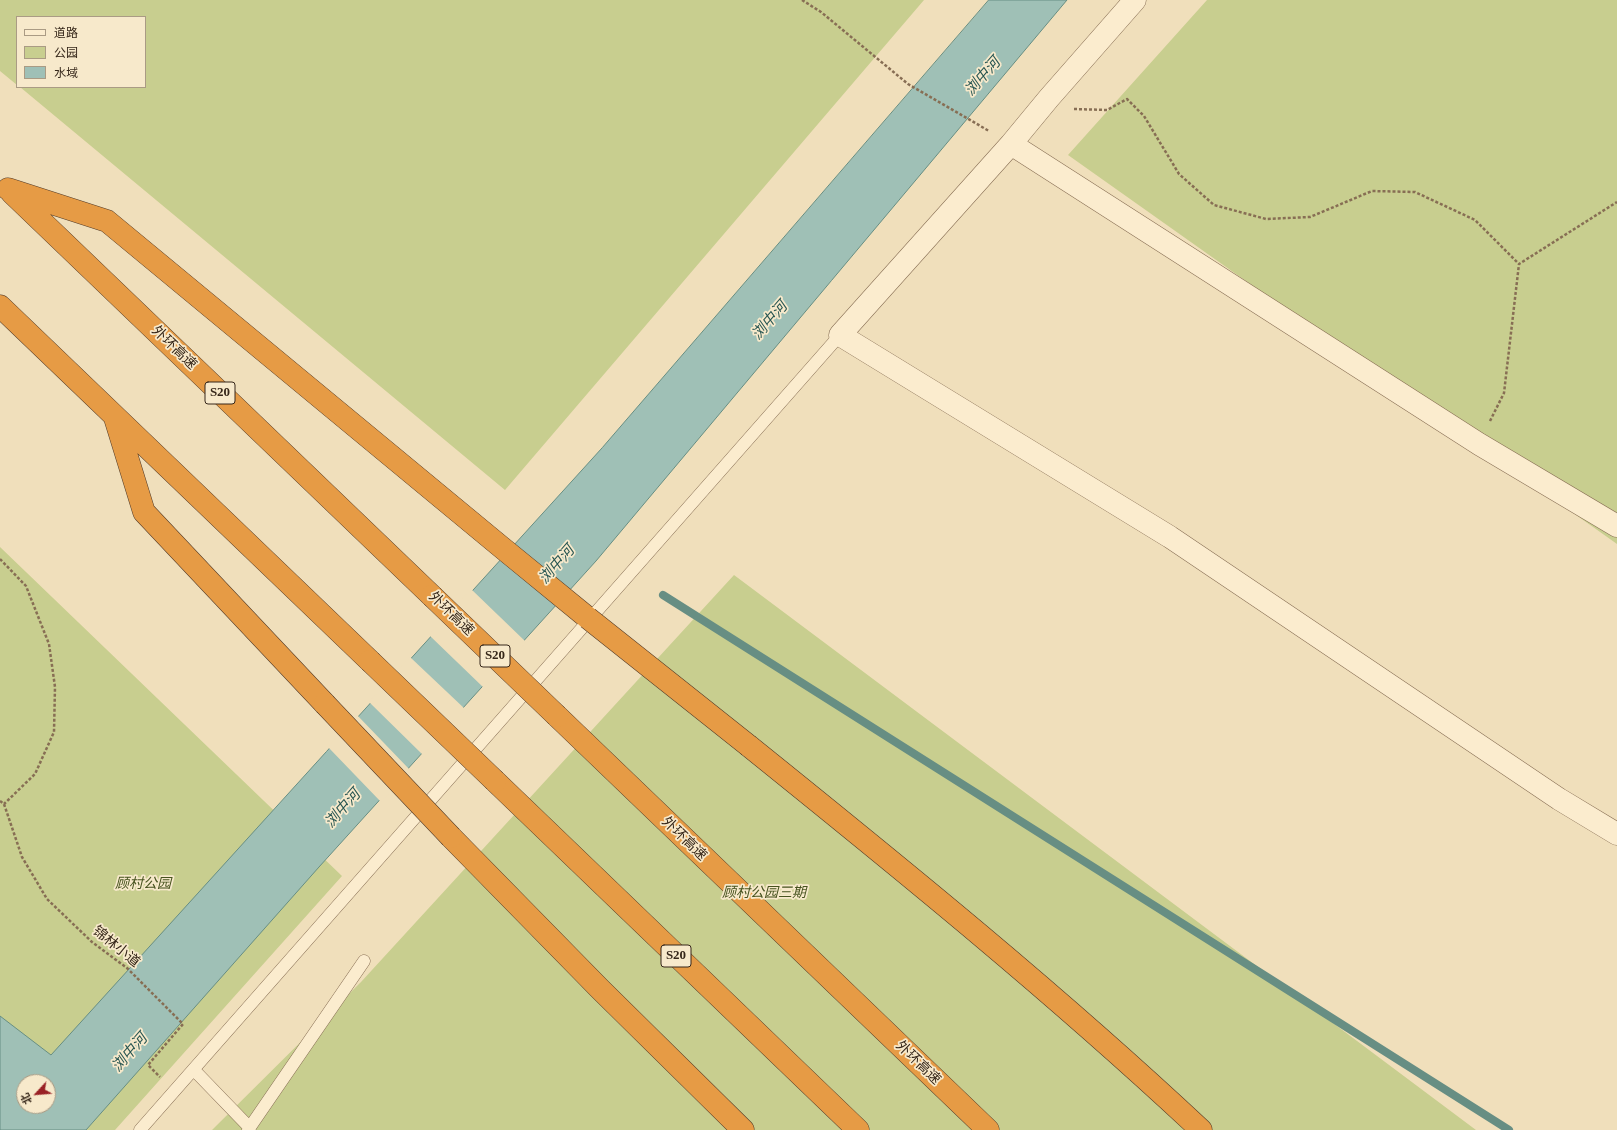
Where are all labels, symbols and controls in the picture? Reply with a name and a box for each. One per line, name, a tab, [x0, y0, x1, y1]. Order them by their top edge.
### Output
legend	[16, 16, 146, 88]
text: 道路	[54, 26, 78, 40]
text: 公园	[54, 46, 78, 60]
water label: 浏中河	[961, 54, 1005, 100]
text: 水域	[54, 66, 78, 80]
water label: 浏中河	[748, 298, 792, 344]
street label: 外环高速	[148, 323, 200, 373]
road number: S20	[205, 382, 235, 404]
water label: 浏中河	[535, 542, 579, 588]
street label: 外环高速	[425, 589, 477, 639]
road number: S20	[480, 645, 510, 667]
water label: 浏中河	[321, 786, 365, 832]
street label: 外环高速	[658, 814, 710, 864]
park label: 顾村公园	[115, 876, 171, 892]
park label: 顾村公园三期	[722, 885, 806, 901]
street label: 锦林小道	[89, 923, 143, 971]
road number: S20	[661, 945, 691, 967]
water label: 浏中河	[108, 1030, 152, 1076]
street label: 外环高速	[892, 1038, 944, 1088]
north arrow	[16, 1074, 56, 1114]
text: 北	[18, 1091, 34, 1106]

